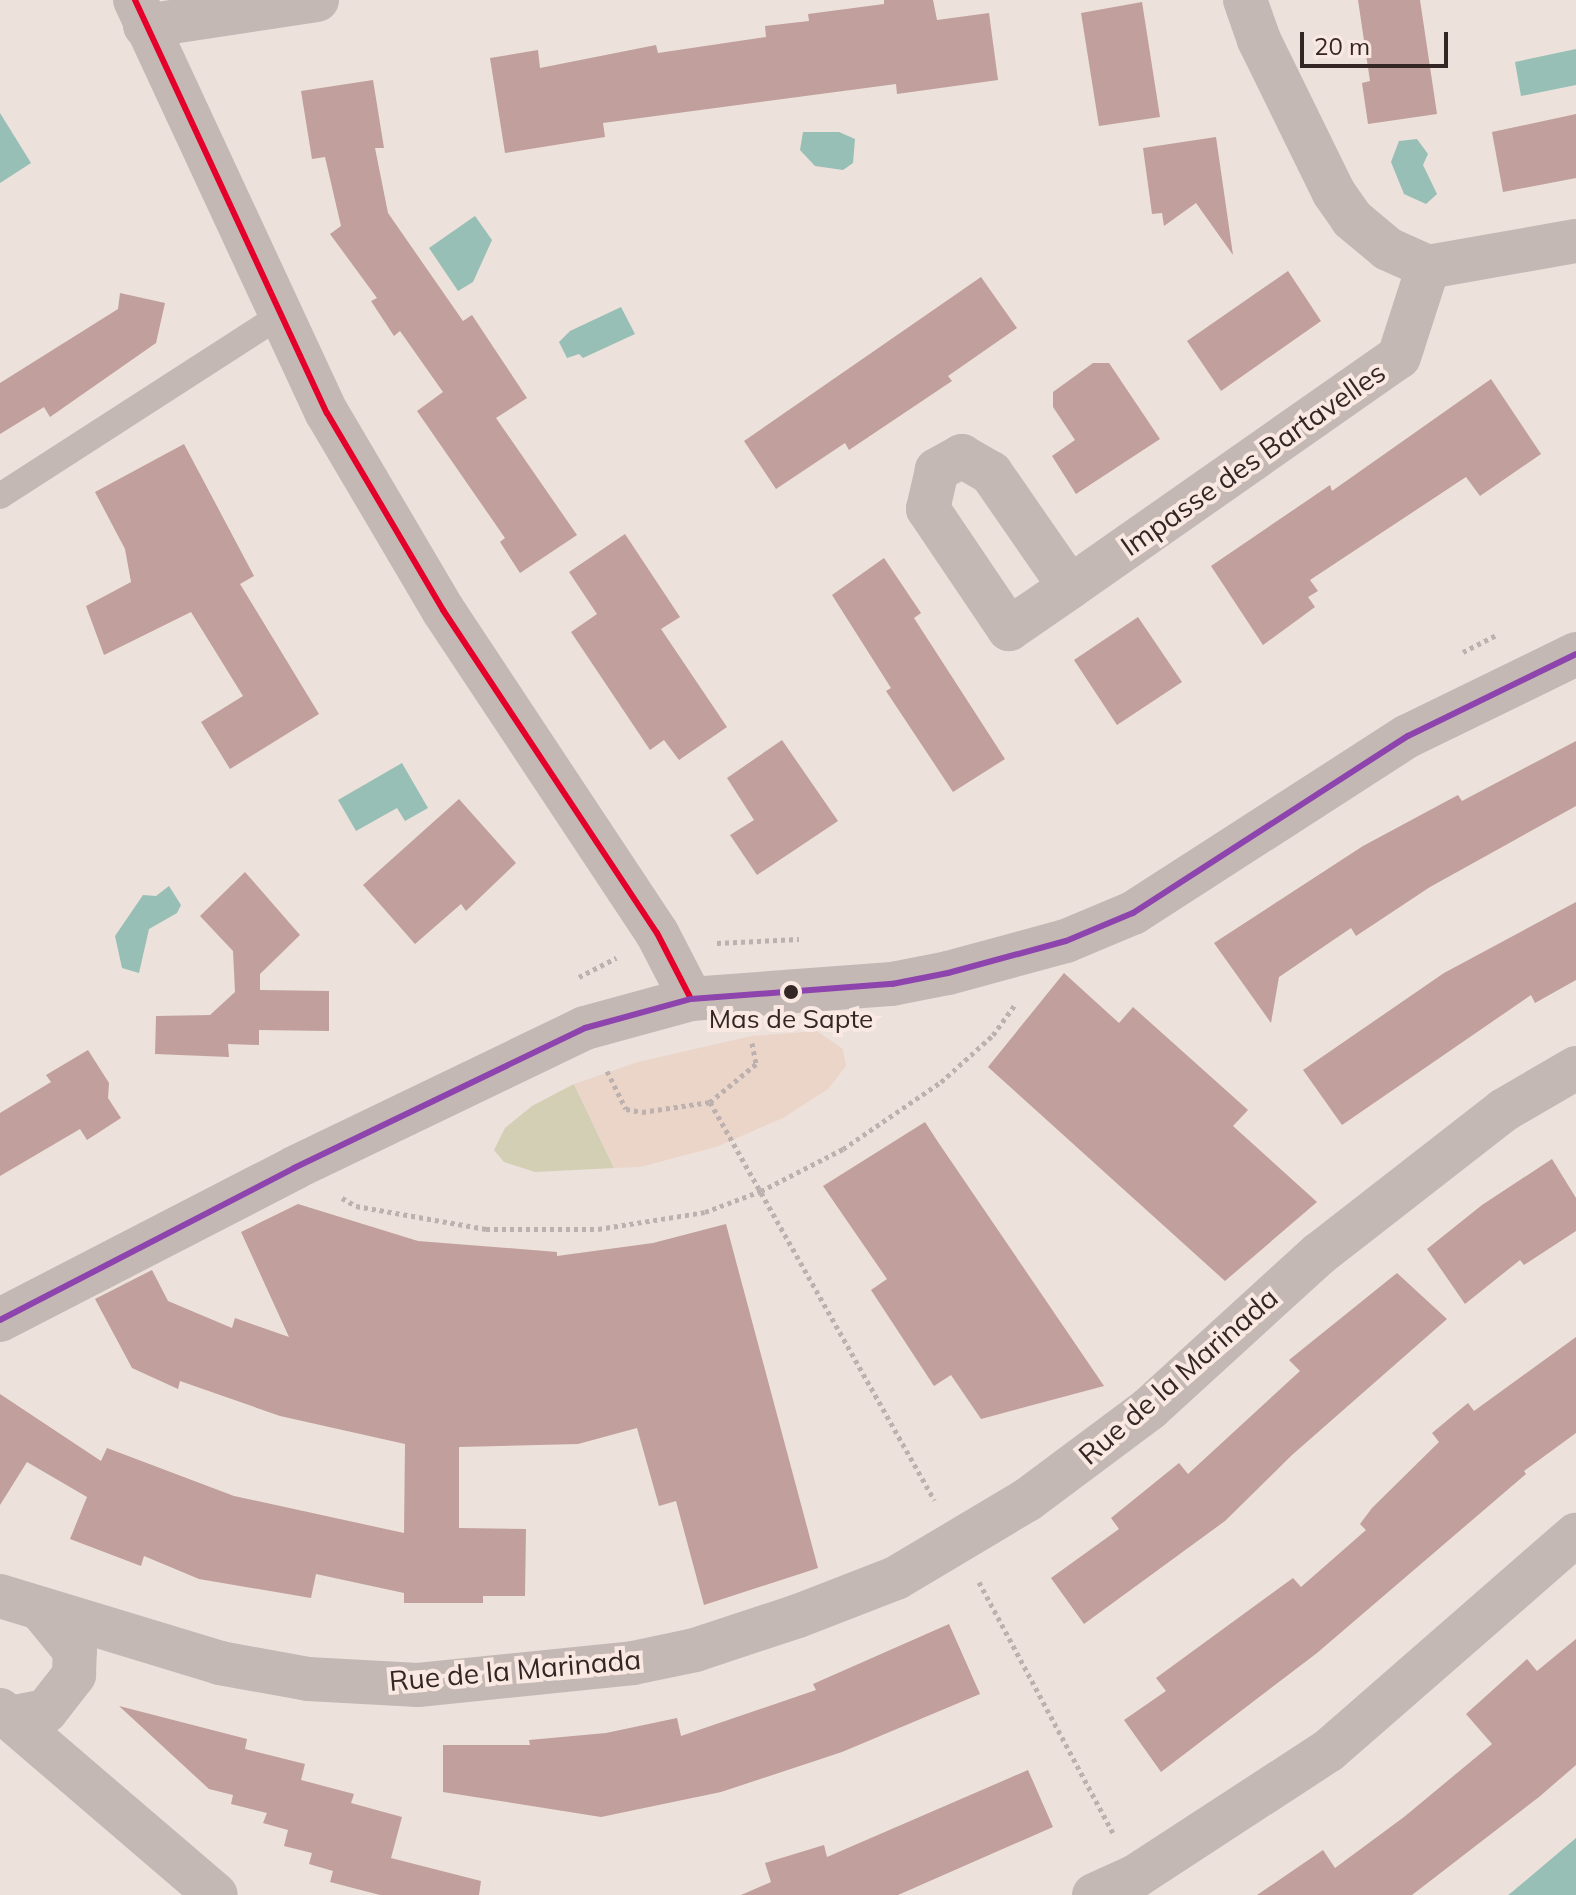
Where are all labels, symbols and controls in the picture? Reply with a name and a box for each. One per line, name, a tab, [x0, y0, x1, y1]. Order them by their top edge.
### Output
scale bar	[1304, 16, 1452, 66]
text: 20 m	[1314, 31, 1370, 61]
street label: Impasse des Bartavelles	[1115, 355, 1391, 563]
marker: Mas de Sapte	[783, 984, 799, 1000]
place label: Mas de Sapte	[709, 1003, 873, 1035]
street label: Rue de la Marinada	[1072, 1280, 1284, 1472]
street label: Rue de la Marinada	[388, 1642, 642, 1698]

